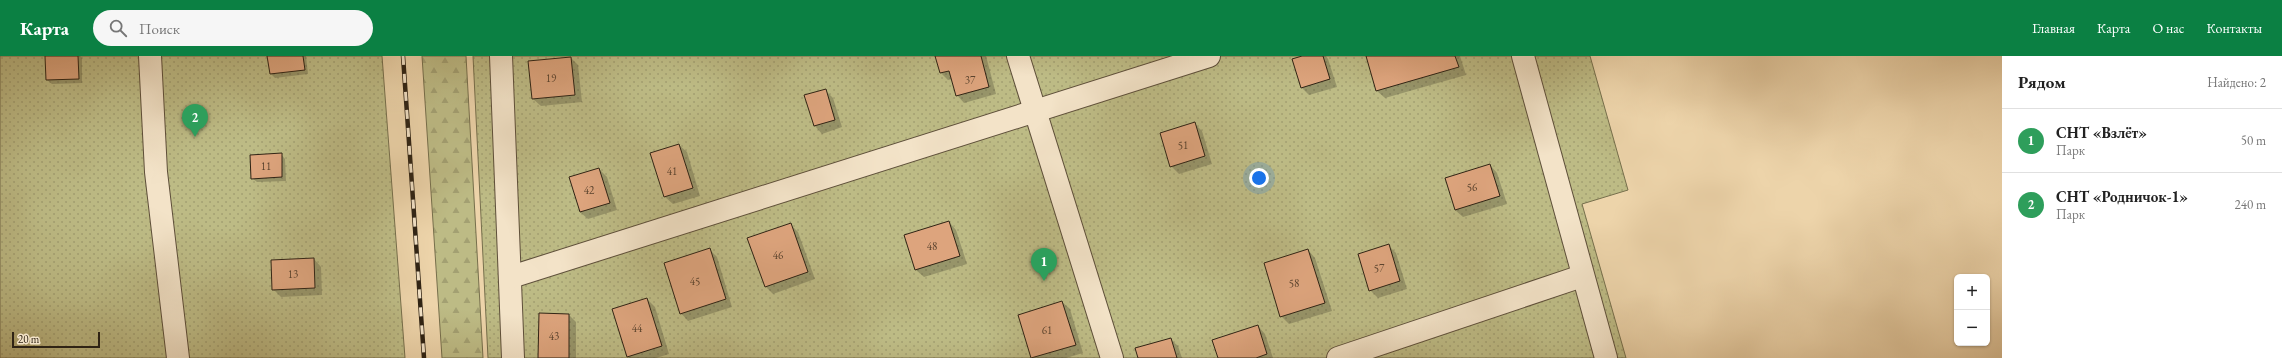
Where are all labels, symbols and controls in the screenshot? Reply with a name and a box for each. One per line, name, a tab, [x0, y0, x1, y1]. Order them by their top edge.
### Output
search box	[93, 10, 373, 46]
text: Карта	[20, 16, 69, 41]
icon: search	[107, 17, 129, 39]
text: Поиск	[139, 19, 180, 38]
text: Главная	[2032, 19, 2075, 37]
text: Карта	[2097, 19, 2130, 37]
text: О нас	[2152, 19, 2184, 37]
text: Контакты	[2206, 19, 2262, 37]
house number: 19	[546, 71, 557, 85]
text: Рядом	[2018, 71, 2066, 93]
house number: 37	[965, 73, 976, 87]
text: Найдено: 2	[2207, 74, 2266, 91]
pin: 2	[182, 104, 208, 137]
text: СНТ «Взлёт»	[2056, 123, 2147, 142]
text: 1	[2028, 132, 2034, 149]
text: 50 m	[2241, 132, 2266, 149]
house number: 51	[1178, 138, 1188, 152]
text: Парк	[2056, 142, 2085, 159]
house number: 11	[261, 159, 271, 173]
house number: 41	[667, 164, 677, 178]
your location	[1249, 168, 1269, 188]
house number: 56	[1467, 180, 1478, 194]
house number: 42	[584, 183, 595, 197]
text: СНТ «Родничок-1»	[2056, 187, 2188, 206]
text: 2	[2028, 196, 2034, 213]
text: 240 m	[2235, 196, 2266, 213]
text: Парк	[2056, 206, 2085, 223]
house number: 48	[927, 239, 937, 253]
house number: 46	[773, 248, 784, 262]
pin: 1	[1031, 248, 1057, 281]
house number: 57	[1374, 261, 1385, 275]
house number: 13	[288, 267, 298, 281]
house number: 45	[690, 274, 700, 288]
map controls	[1954, 274, 1990, 346]
button: +	[1954, 274, 1990, 310]
house number: 58	[1289, 276, 1299, 290]
button: −	[1954, 310, 1990, 346]
house number: 44	[632, 321, 643, 335]
house number: 61	[1042, 323, 1052, 337]
house number: 43	[549, 329, 559, 343]
scale bar	[12, 330, 100, 349]
text: 20 m	[18, 332, 39, 346]

